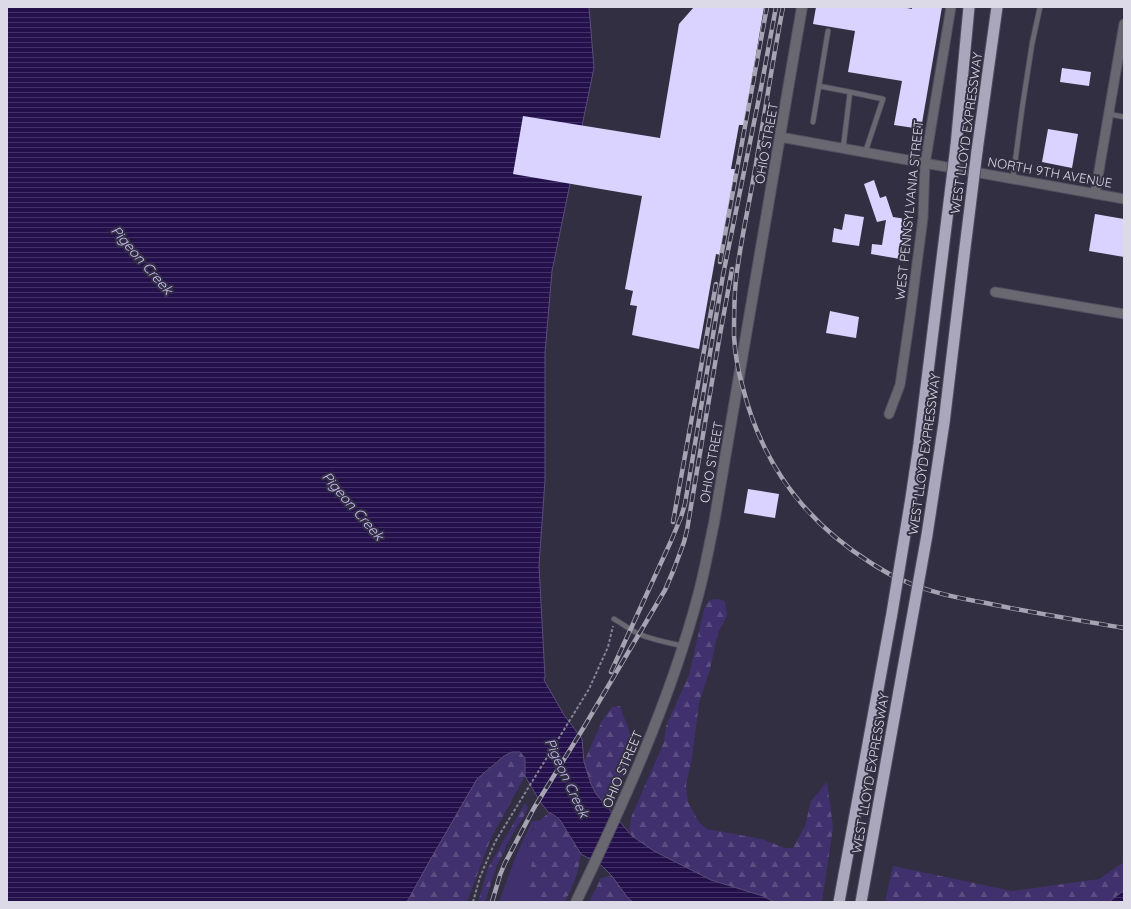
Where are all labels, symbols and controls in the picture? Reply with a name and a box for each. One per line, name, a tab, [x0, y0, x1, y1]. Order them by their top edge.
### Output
street label: WEST LLOYD EXPRESSWAY	[947, 50, 985, 215]
street label: OHIO STREET	[751, 101, 781, 185]
street label: WEST PENNSYLVANIA STREET	[892, 119, 926, 301]
street label: NORTH 9TH AVENUE	[987, 153, 1113, 191]
water label: Pigeon Creek	[107, 222, 178, 299]
street label: WEST LLOYD EXPRESSWAY	[905, 371, 943, 536]
street label: OHIO STREET	[696, 420, 726, 504]
water label: Pigeon Creek	[318, 468, 389, 545]
street label: WEST LLOYD EXPRESSWAY	[848, 691, 892, 855]
street label: OHIO STREET	[599, 728, 646, 810]
water label: Pigeon Creek	[541, 735, 594, 822]

